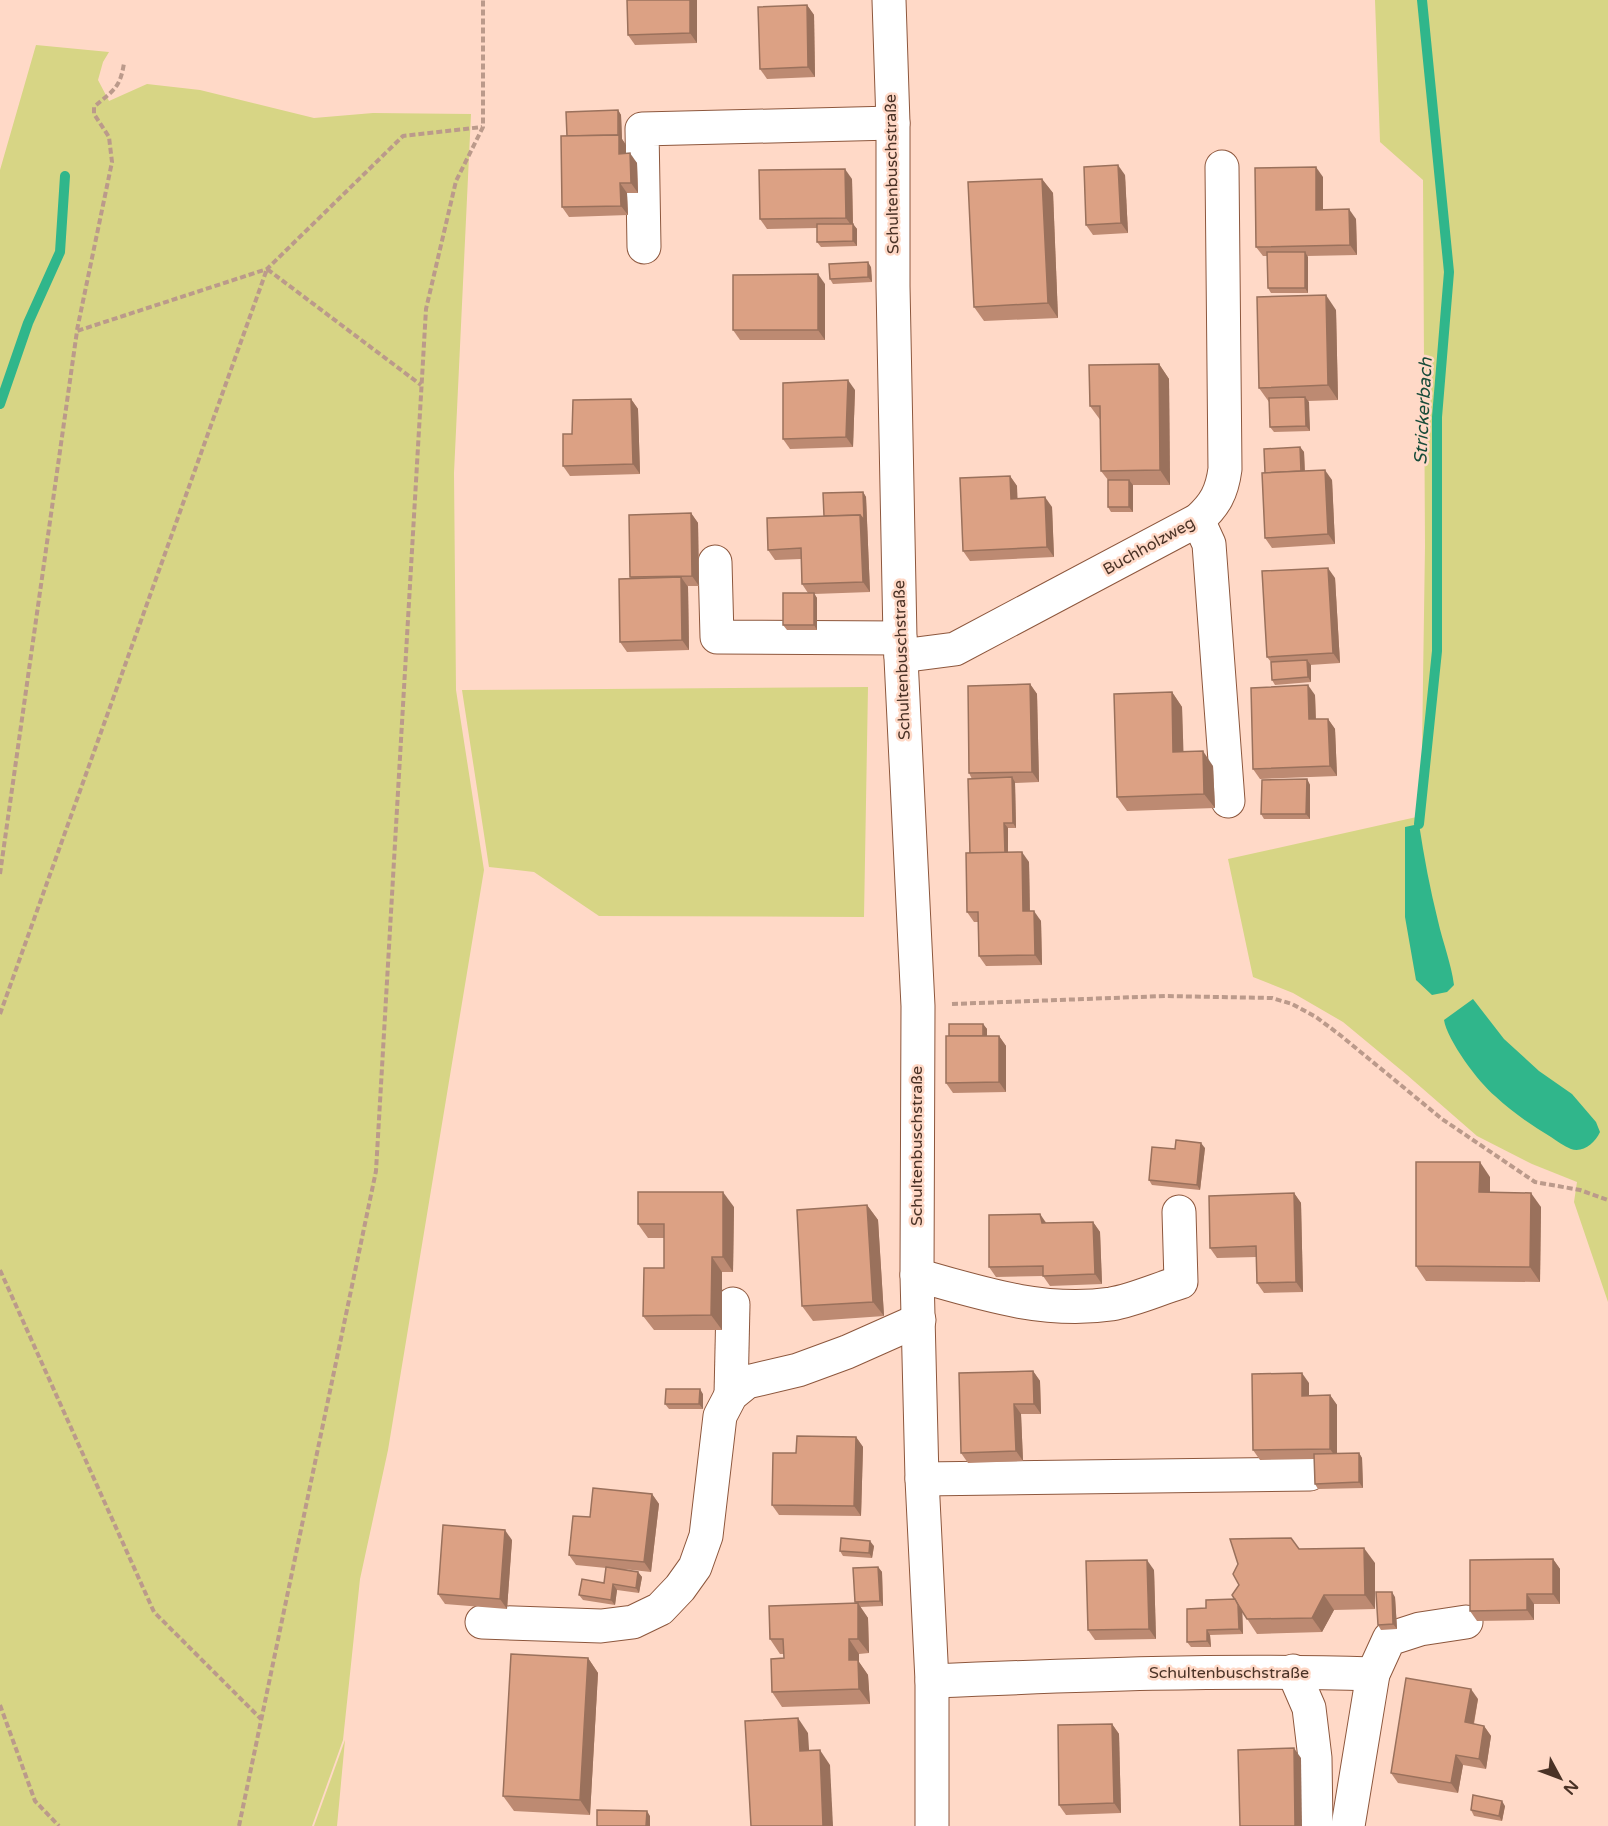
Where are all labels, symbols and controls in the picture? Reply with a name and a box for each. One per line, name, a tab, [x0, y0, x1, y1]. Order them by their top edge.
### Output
street label: Schultenbuschstraße	[881, 94, 903, 254]
water label: Strickerbach	[1409, 356, 1437, 465]
street label: Buchholzweg	[1099, 512, 1199, 580]
street label: Schultenbuschstraße	[889, 580, 915, 740]
street label: Schultenbuschstraße	[907, 1066, 927, 1226]
street label: Schultenbuschstraße	[1149, 1663, 1309, 1683]
north arrow	[1530, 1748, 1590, 1808]
text: N	[1559, 1776, 1582, 1799]

